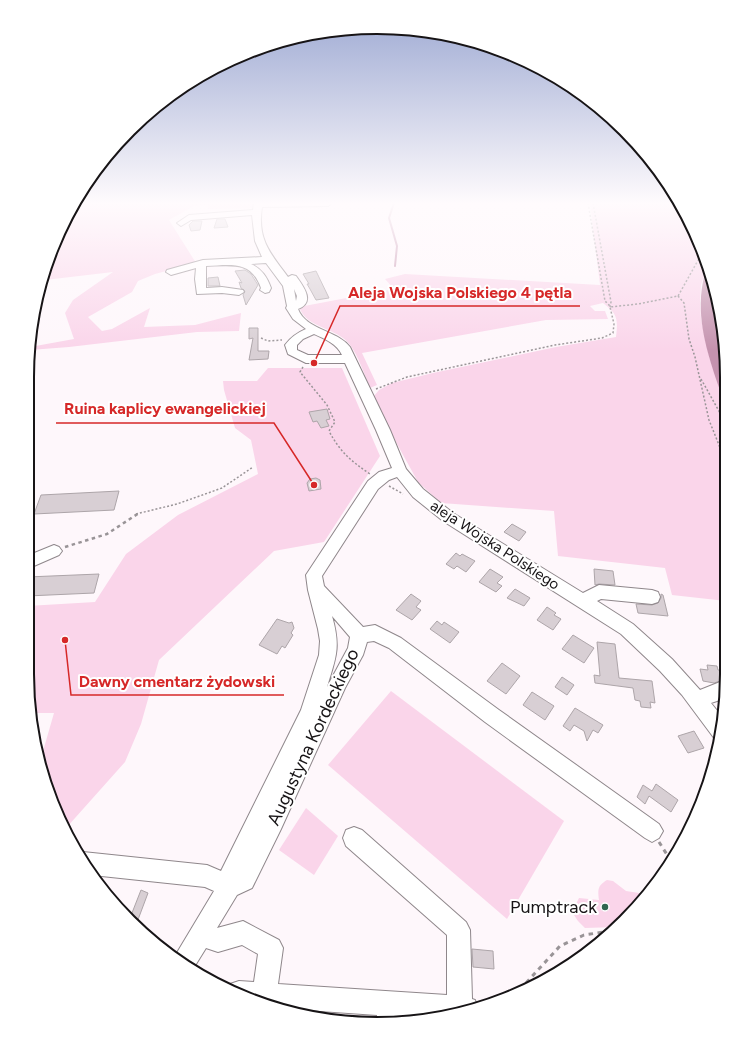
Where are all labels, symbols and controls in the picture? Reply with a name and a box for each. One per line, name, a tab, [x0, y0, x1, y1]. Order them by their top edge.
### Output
callout: Aleja Wojska Polskiego 4 pętla	[340, 278, 580, 306]
text: Aleja Wojska Polskiego 4 pętla	[348, 283, 572, 302]
callout: Ruina kaplicy ewangelickiej	[56, 395, 274, 423]
text: Ruina kaplicy ewangelickiej	[64, 399, 266, 418]
street label: aleja Wojska Polskiego	[427, 496, 563, 594]
street label: Augustyna Kordeckiego	[262, 645, 364, 829]
callout: Dawny cmentarz żydowski	[71, 667, 284, 695]
text: Dawny cmentarz żydowski	[79, 672, 275, 691]
place label: Pumptrack	[510, 896, 597, 918]
marker: Pumptrack	[600, 902, 610, 912]

